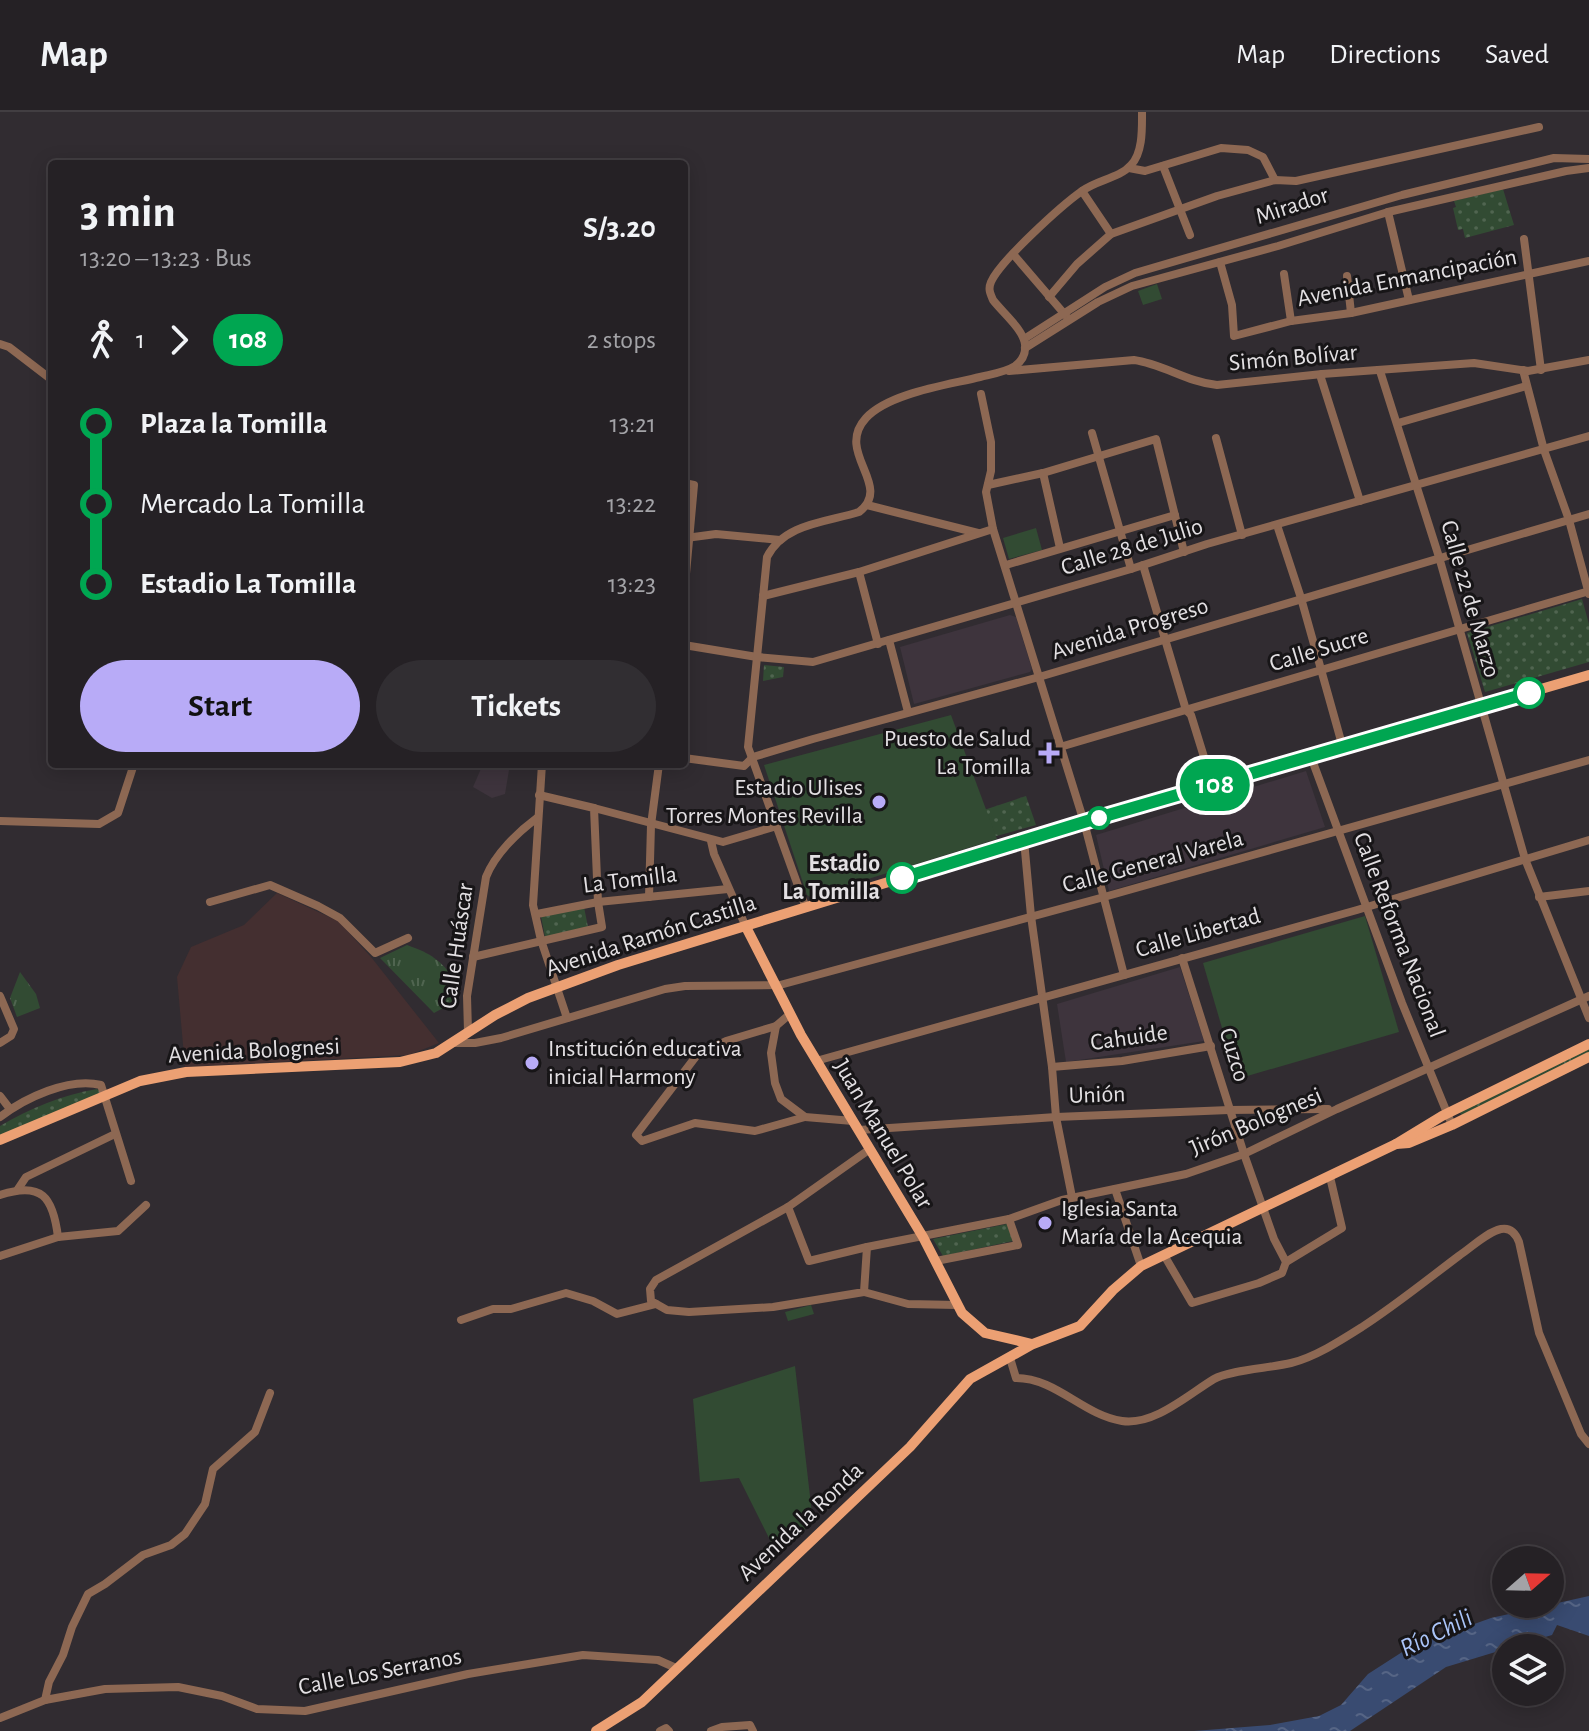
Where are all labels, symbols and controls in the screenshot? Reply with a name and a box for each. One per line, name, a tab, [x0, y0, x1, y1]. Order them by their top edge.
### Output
text: Map	[40, 36, 108, 74]
text: Map	[1236, 41, 1285, 69]
text: Directions	[1329, 41, 1441, 69]
text: Saved	[1485, 41, 1549, 69]
street label: Mirador	[1253, 183, 1332, 229]
text: 3 min	[80, 191, 176, 235]
text: S/3.20	[583, 213, 656, 243]
text: 13:20 – 13:23 · Bus	[80, 245, 252, 271]
street label: Avenida Enmancipación	[1295, 245, 1519, 311]
icon: walk	[80, 318, 124, 362]
icon: forward	[157, 318, 201, 362]
text: 108	[229, 326, 267, 354]
text: 1	[136, 327, 145, 353]
text: 2 stops	[587, 327, 656, 353]
street label: Simón Bolívar	[1228, 340, 1358, 376]
text: Plaza la Tomilla	[140, 409, 328, 439]
text: 13:21	[610, 411, 656, 437]
text: Mercado La Tomilla	[140, 489, 365, 519]
text: 13:22	[607, 491, 656, 517]
street label: Calle 28 de Julio	[1058, 514, 1206, 580]
street label: Calle 22 de Marzo	[1436, 518, 1504, 680]
text: Estadio La Tomilla	[140, 569, 356, 599]
text: 13:23	[608, 571, 656, 597]
street label: Avenida Progreso	[1049, 594, 1211, 664]
street label: Calle Sucre	[1267, 624, 1371, 676]
button: Start	[80, 660, 360, 752]
button: Tickets	[376, 660, 656, 752]
unlabelled marker	[1514, 678, 1544, 708]
place label: Puesto de Salud La Tomilla	[884, 727, 1031, 779]
marker: Puesto de Salud La Tomilla	[1038, 742, 1060, 764]
line badge: 108	[1169, 759, 1261, 811]
text: 108	[1196, 771, 1234, 799]
place label: Estadio Ulises Torres Montes Revilla	[666, 776, 863, 828]
marker: Estadio Ulises Torres Montes Revilla	[870, 793, 888, 811]
unlabelled marker	[1088, 807, 1110, 829]
street label: Calle General Varela	[1060, 826, 1246, 898]
street label: Calle Reforma Nacional	[1349, 829, 1449, 1041]
place label: Estadio La Tomilla	[782, 852, 880, 904]
street label: La Tomilla	[582, 862, 678, 898]
marker: Estadio La Tomilla	[887, 863, 917, 893]
street label: Calle Huáscar	[436, 881, 478, 1010]
street label: Avenida Ramón Castilla	[543, 891, 759, 981]
street label: Calle Libertad	[1133, 904, 1263, 962]
street label: Cahuide	[1089, 1021, 1169, 1055]
street label: Cuzco	[1214, 1025, 1254, 1085]
street label: Avenida Bolognesi	[168, 1035, 340, 1067]
place label: Institución educativa inicial Harmony	[548, 1037, 742, 1089]
marker: Institución educativa inicial Harmony	[523, 1054, 541, 1072]
street label: Juan Manuel Polar	[829, 1055, 937, 1213]
street label: Unión	[1068, 1082, 1126, 1108]
street label: Jirón Bolognesi	[1186, 1083, 1326, 1161]
place label: Iglesia Santa María de la Acequia	[1061, 1197, 1243, 1249]
marker: Iglesia Santa María de la Acequia	[1036, 1214, 1054, 1232]
street label: Avenida la Ronda	[734, 1458, 868, 1586]
north arrow	[1492, 1546, 1564, 1618]
map controls	[1492, 1546, 1564, 1706]
water label: Río Chili	[1396, 1604, 1477, 1662]
button: layers	[1492, 1634, 1564, 1706]
street label: Calle Los Serranos	[296, 1644, 464, 1700]

